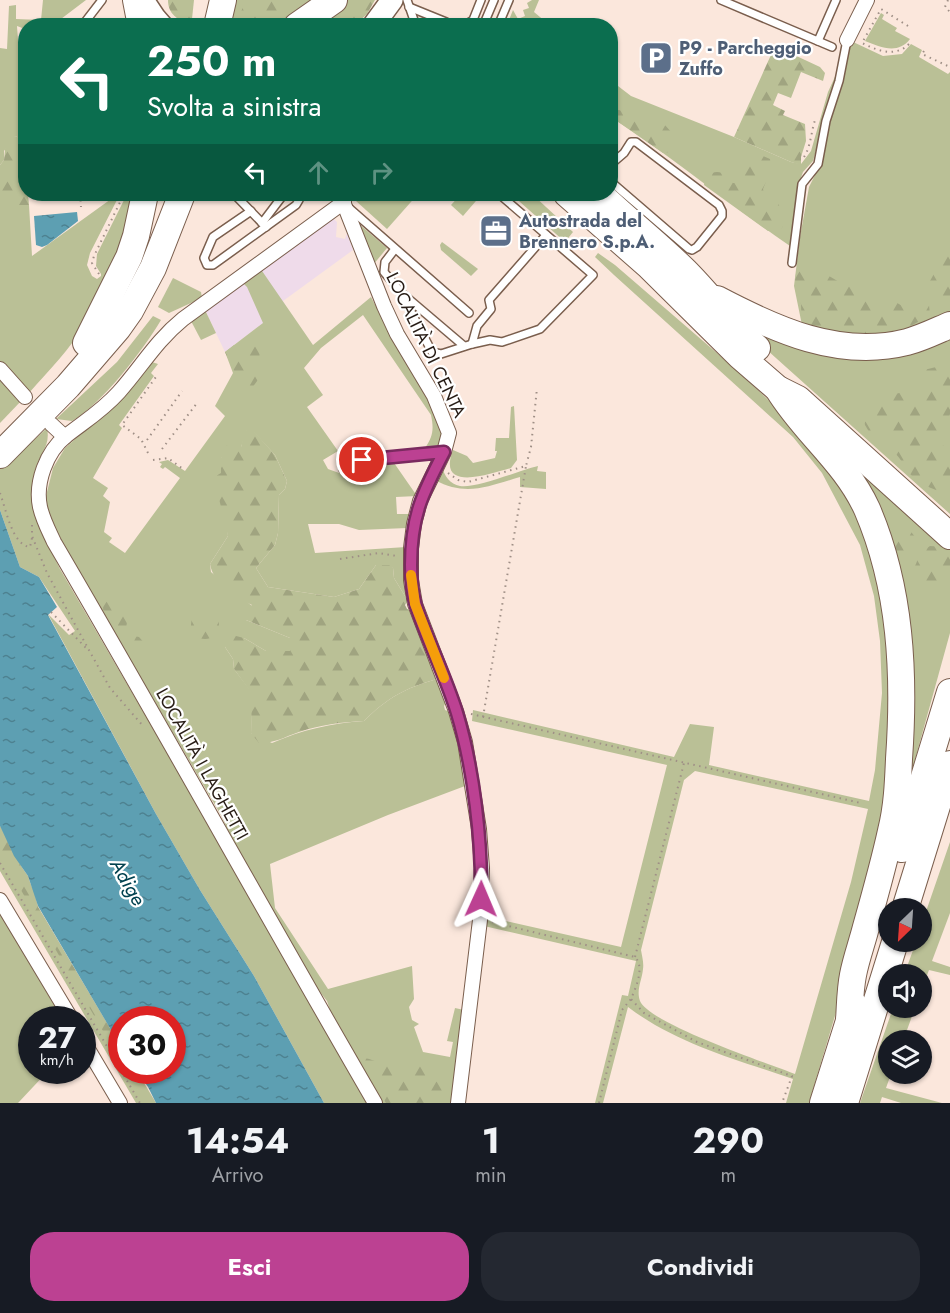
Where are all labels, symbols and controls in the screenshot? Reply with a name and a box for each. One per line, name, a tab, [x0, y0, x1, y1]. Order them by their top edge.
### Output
text: 250 m	[147, 31, 277, 92]
place label: P9 - Parcheggio Zuffo	[679, 35, 812, 82]
parking icon: P9 - Parcheggio Zuffo	[638, 40, 674, 76]
icon: left	[48, 42, 126, 120]
text: Svolta a sinistra	[147, 87, 322, 126]
icon: left	[239, 156, 272, 189]
icon: ahead	[302, 156, 335, 189]
icon: right	[365, 156, 398, 189]
place label: Autostrada del Brennero S.p.A.	[518, 208, 655, 255]
office icon: Autostrada del Brennero S.p.A.	[478, 213, 514, 249]
street label: LOCALITÀ DI CENTA	[380, 268, 473, 422]
pin	[336, 434, 387, 485]
icon: arrive	[345, 443, 378, 476]
street label: LOCALITÀ I LAGHETTI	[149, 683, 255, 845]
water label: Adige	[102, 852, 153, 911]
position arrow	[449, 867, 513, 931]
north arrow	[878, 898, 932, 952]
map controls	[878, 898, 932, 1084]
button: sound	[878, 964, 932, 1018]
speed limit sign: 30	[108, 1006, 186, 1084]
text: 27	[38, 1016, 76, 1059]
button: layers	[878, 1030, 932, 1084]
text: km/h	[40, 1049, 74, 1071]
text: 14:54	[186, 1114, 289, 1166]
text: 1	[482, 1114, 500, 1166]
text: 290	[692, 1114, 764, 1166]
text: Arrivo	[212, 1161, 263, 1190]
text: min	[475, 1161, 507, 1190]
text: m	[720, 1161, 736, 1190]
button: Esci	[30, 1232, 469, 1301]
button: Condividi	[481, 1232, 920, 1301]

